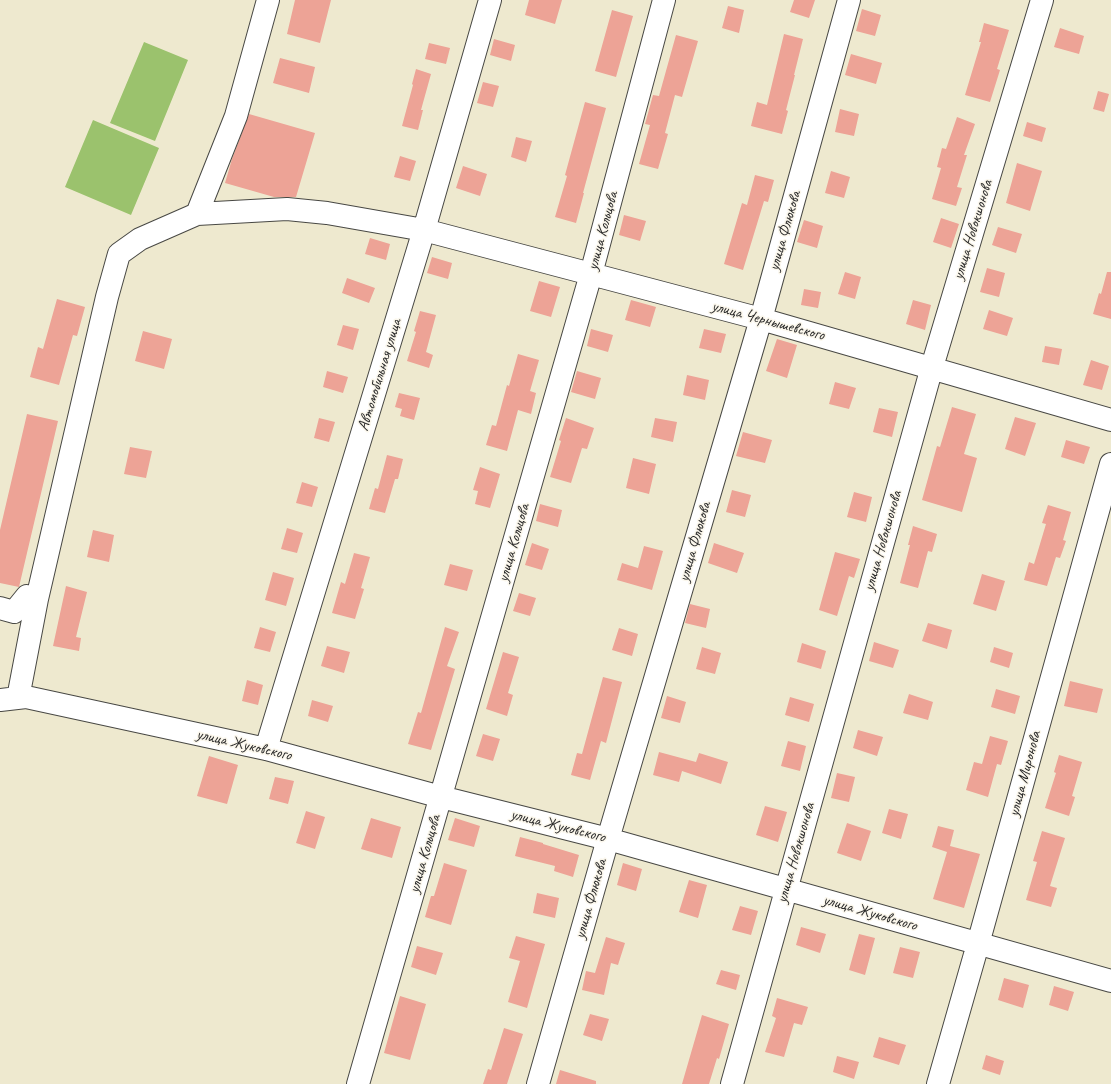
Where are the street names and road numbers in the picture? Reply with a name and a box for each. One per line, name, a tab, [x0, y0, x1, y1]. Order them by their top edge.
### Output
street label: улица Новокшонова	[949, 178, 997, 282]
street label: улица Флюкова	[764, 189, 806, 273]
street label: улица Кольцова	[583, 190, 623, 272]
street label: улица Чернышевского	[709, 297, 827, 345]
street label: Автомобильная улица	[354, 317, 406, 433]
street label: улица Новокшонова	[860, 489, 906, 593]
street label: улица Флюкова	[674, 500, 716, 584]
street label: улица Кольцова	[494, 502, 534, 584]
street label: улица Жуковского	[195, 725, 293, 765]
street label: улица Миронова	[1004, 729, 1046, 819]
street label: улица Новокшонова	[773, 801, 819, 905]
street label: улица Жуковского	[509, 805, 607, 847]
street label: улица Кольцова	[405, 813, 445, 895]
street label: улица Флюкова	[570, 857, 612, 941]
street label: улица Жуковского	[821, 890, 919, 936]

